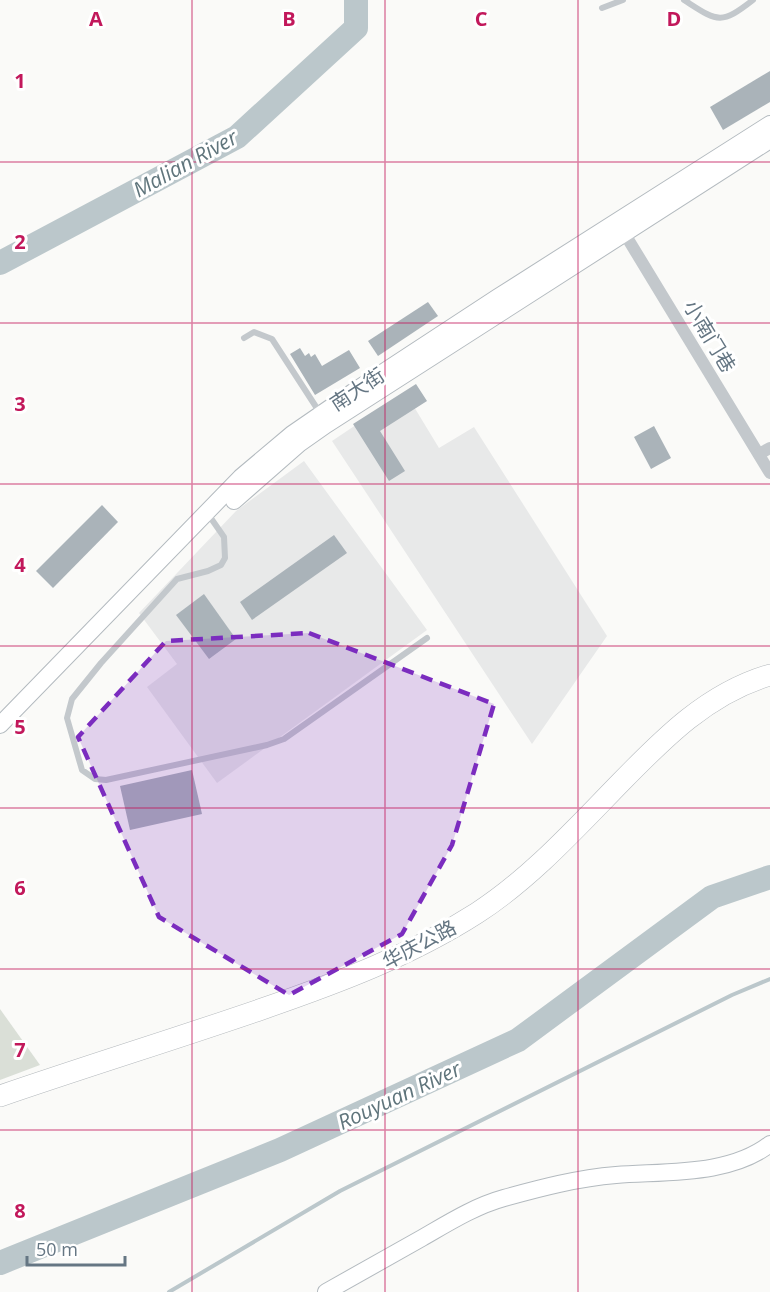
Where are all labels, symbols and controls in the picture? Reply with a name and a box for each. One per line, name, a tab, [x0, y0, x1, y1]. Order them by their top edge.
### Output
text: A	[89, 5, 103, 32]
text: B	[282, 5, 296, 32]
text: C	[475, 5, 488, 32]
text: D	[667, 5, 681, 32]
text: 1	[14, 67, 26, 94]
water label: Malian River	[128, 122, 243, 203]
text: 2	[14, 228, 26, 255]
street label: 小南门巷	[678, 295, 742, 377]
street label: 南大街	[324, 361, 390, 417]
text: 3	[14, 390, 26, 417]
text: 4	[14, 551, 26, 578]
text: 5	[14, 713, 26, 740]
text: 6	[14, 874, 26, 901]
street label: 华庆公路	[377, 913, 461, 975]
text: 7	[14, 1036, 26, 1063]
water label: Rouyuan River	[333, 1054, 466, 1136]
text: 8	[14, 1197, 26, 1224]
scale bar	[27, 1229, 124, 1267]
text: 50 m	[36, 1237, 78, 1261]

